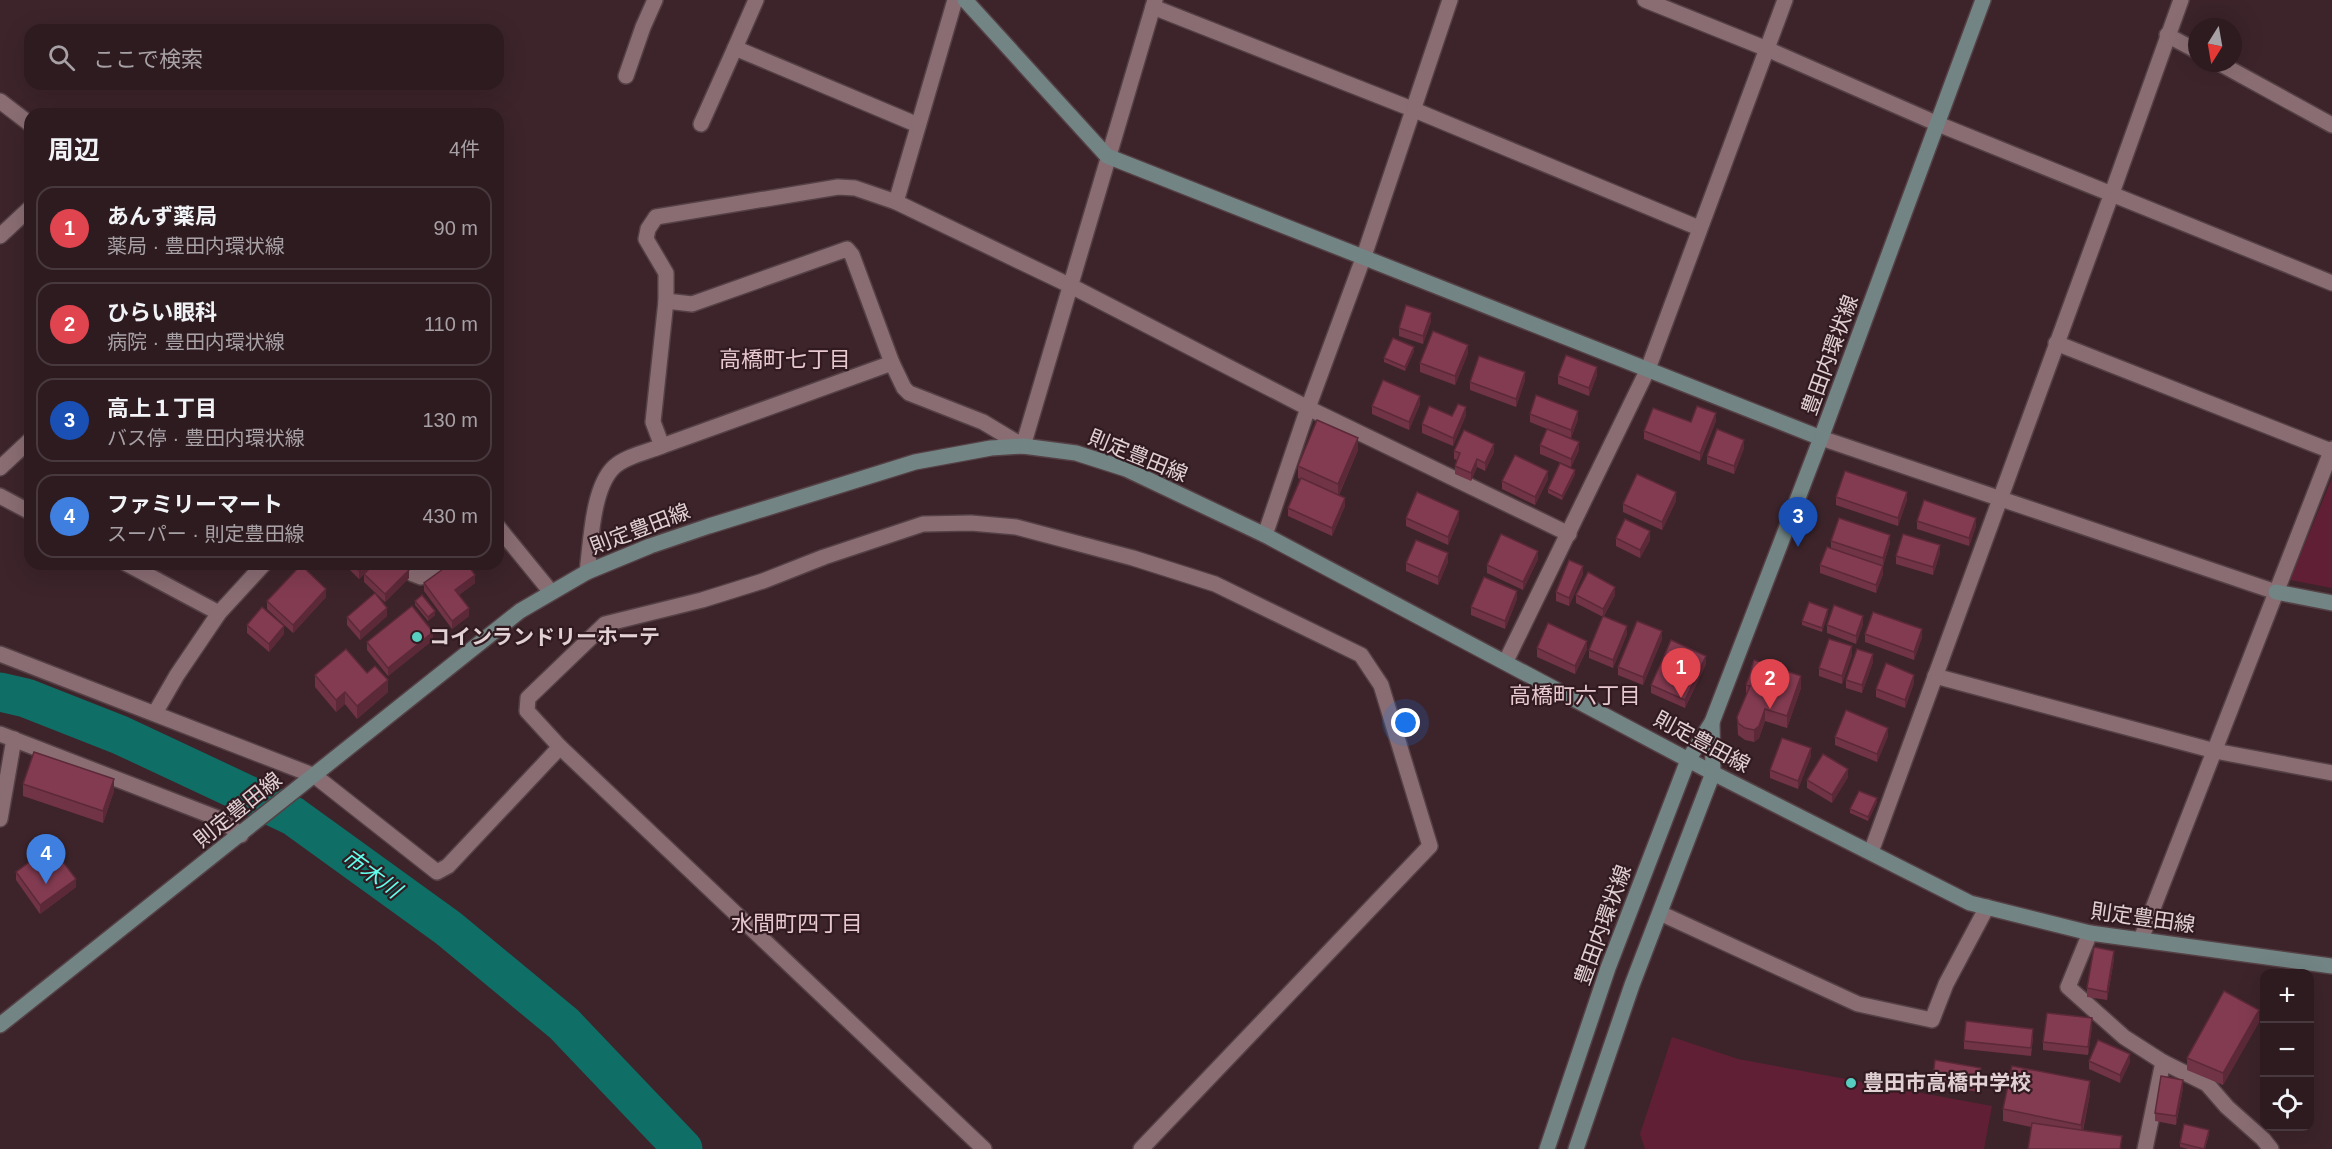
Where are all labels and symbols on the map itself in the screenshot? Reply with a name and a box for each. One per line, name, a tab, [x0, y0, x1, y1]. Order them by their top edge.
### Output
north arrow	[2188, 18, 2242, 72]
street label: 豊田内環状線	[1797, 292, 1862, 418]
district label: 高橋町七丁目	[719, 347, 851, 372]
street label: 則定豊田線	[1085, 425, 1191, 486]
pin: 3	[1778, 498, 1818, 547]
street label: 則定豊田線	[587, 499, 693, 558]
place label: コインランドリーホーテ	[429, 625, 660, 648]
marker: コインランドリーホーテ	[410, 630, 424, 644]
pin: 1	[1662, 648, 1700, 698]
pin: 2	[1750, 660, 1790, 709]
district label: 高橋町六丁目	[1509, 683, 1641, 708]
street label: 則定豊田線	[1650, 707, 1754, 776]
your location	[1391, 708, 1420, 737]
street label: 則定豊田線	[190, 768, 286, 852]
pin: 4	[26, 834, 66, 884]
water label: 市木川	[338, 844, 407, 904]
street label: 豊田内環状線	[1570, 862, 1635, 988]
street label: 則定豊田線	[2089, 899, 2197, 936]
district label: 水間町四丁目	[731, 911, 863, 936]
place label: 豊田市高橋中学校	[1863, 1071, 2031, 1094]
marker: 豊田市高橋中学校	[1844, 1076, 1858, 1090]

